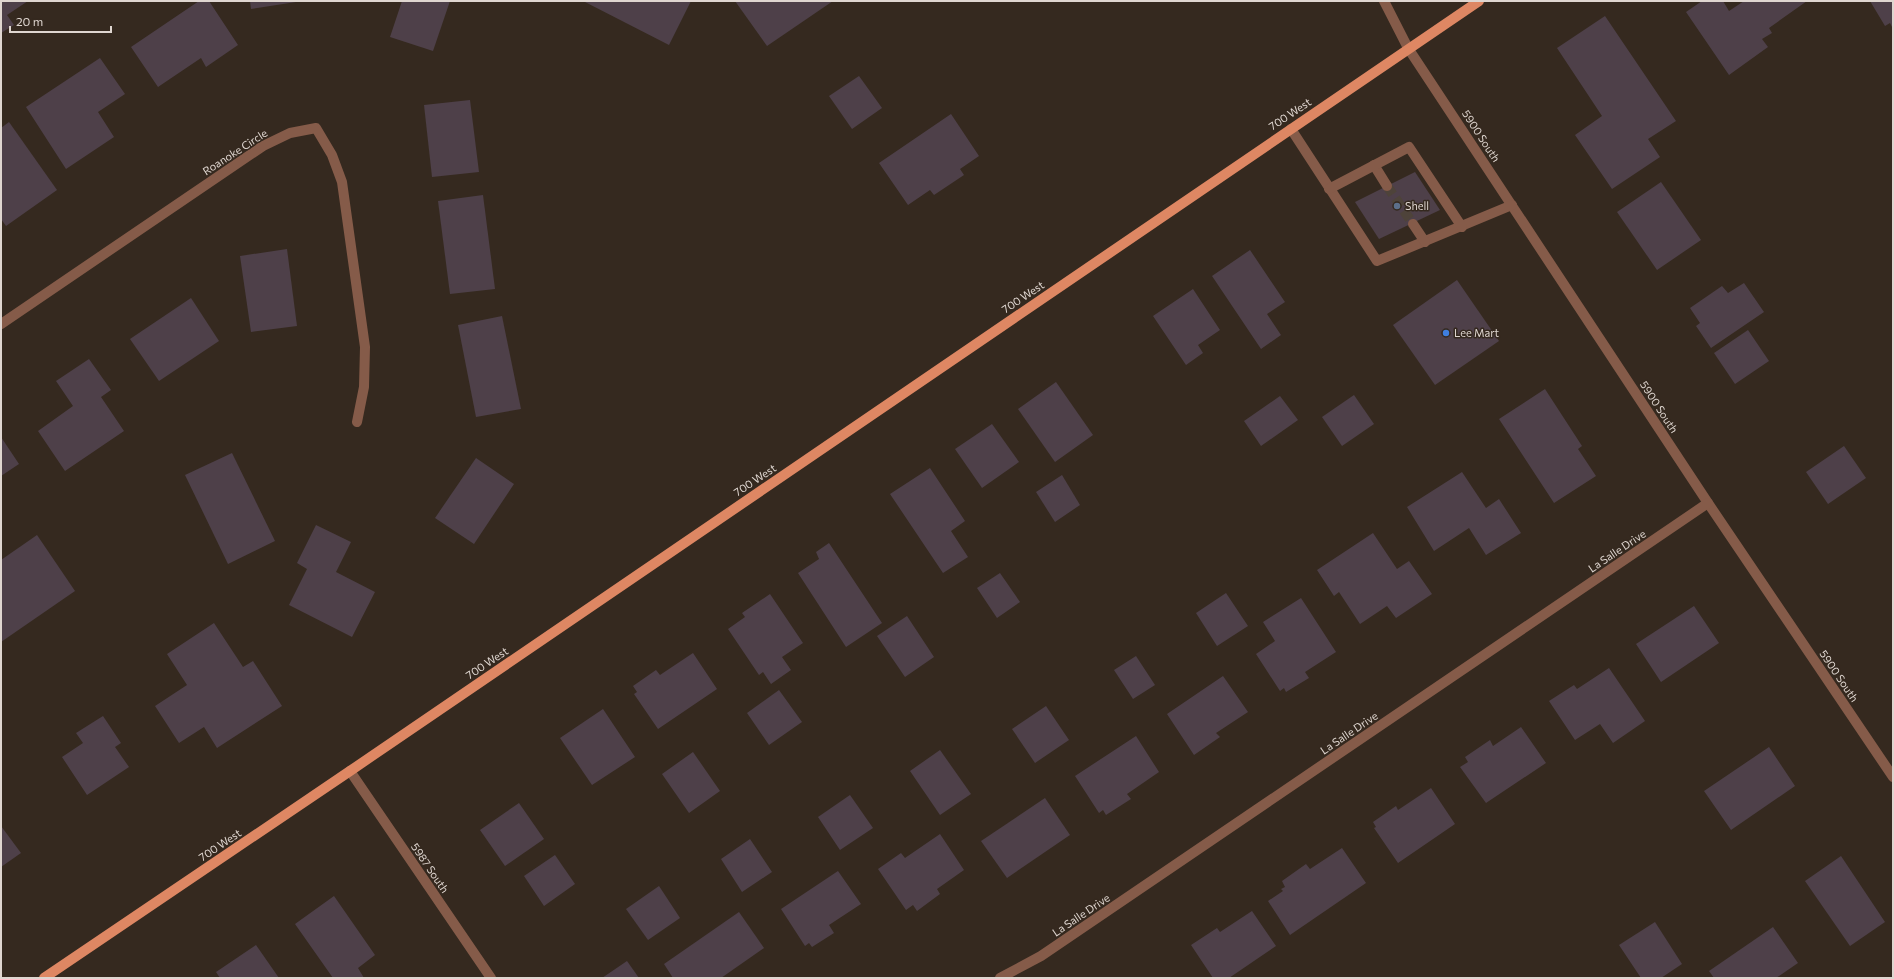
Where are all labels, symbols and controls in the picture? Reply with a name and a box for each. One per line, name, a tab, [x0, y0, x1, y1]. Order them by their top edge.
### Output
scale bar	[10, 8, 111, 34]
text: 20 m	[16, 14, 43, 28]
street label: 700 West	[1266, 95, 1314, 132]
street label: 5900 South	[1460, 107, 1503, 164]
street label: Roanoke Circle	[200, 126, 270, 177]
place label: Shell	[1405, 199, 1429, 212]
marker: Shell	[1392, 201, 1402, 211]
street label: 700 West	[999, 278, 1047, 315]
place label: Lee Mart	[1454, 326, 1500, 339]
marker: Lee Mart	[1441, 328, 1451, 338]
street label: 5900 South	[1638, 378, 1681, 435]
street label: 700 West	[731, 461, 779, 498]
street label: La Salle Drive	[1586, 527, 1648, 575]
street label: 700 West	[463, 644, 511, 681]
street label: 5900 South	[1817, 647, 1861, 704]
street label: La Salle Drive	[1318, 709, 1380, 757]
street label: 700 West	[196, 826, 244, 863]
street label: 5987 South	[409, 840, 452, 895]
street label: La Salle Drive	[1050, 891, 1112, 939]

